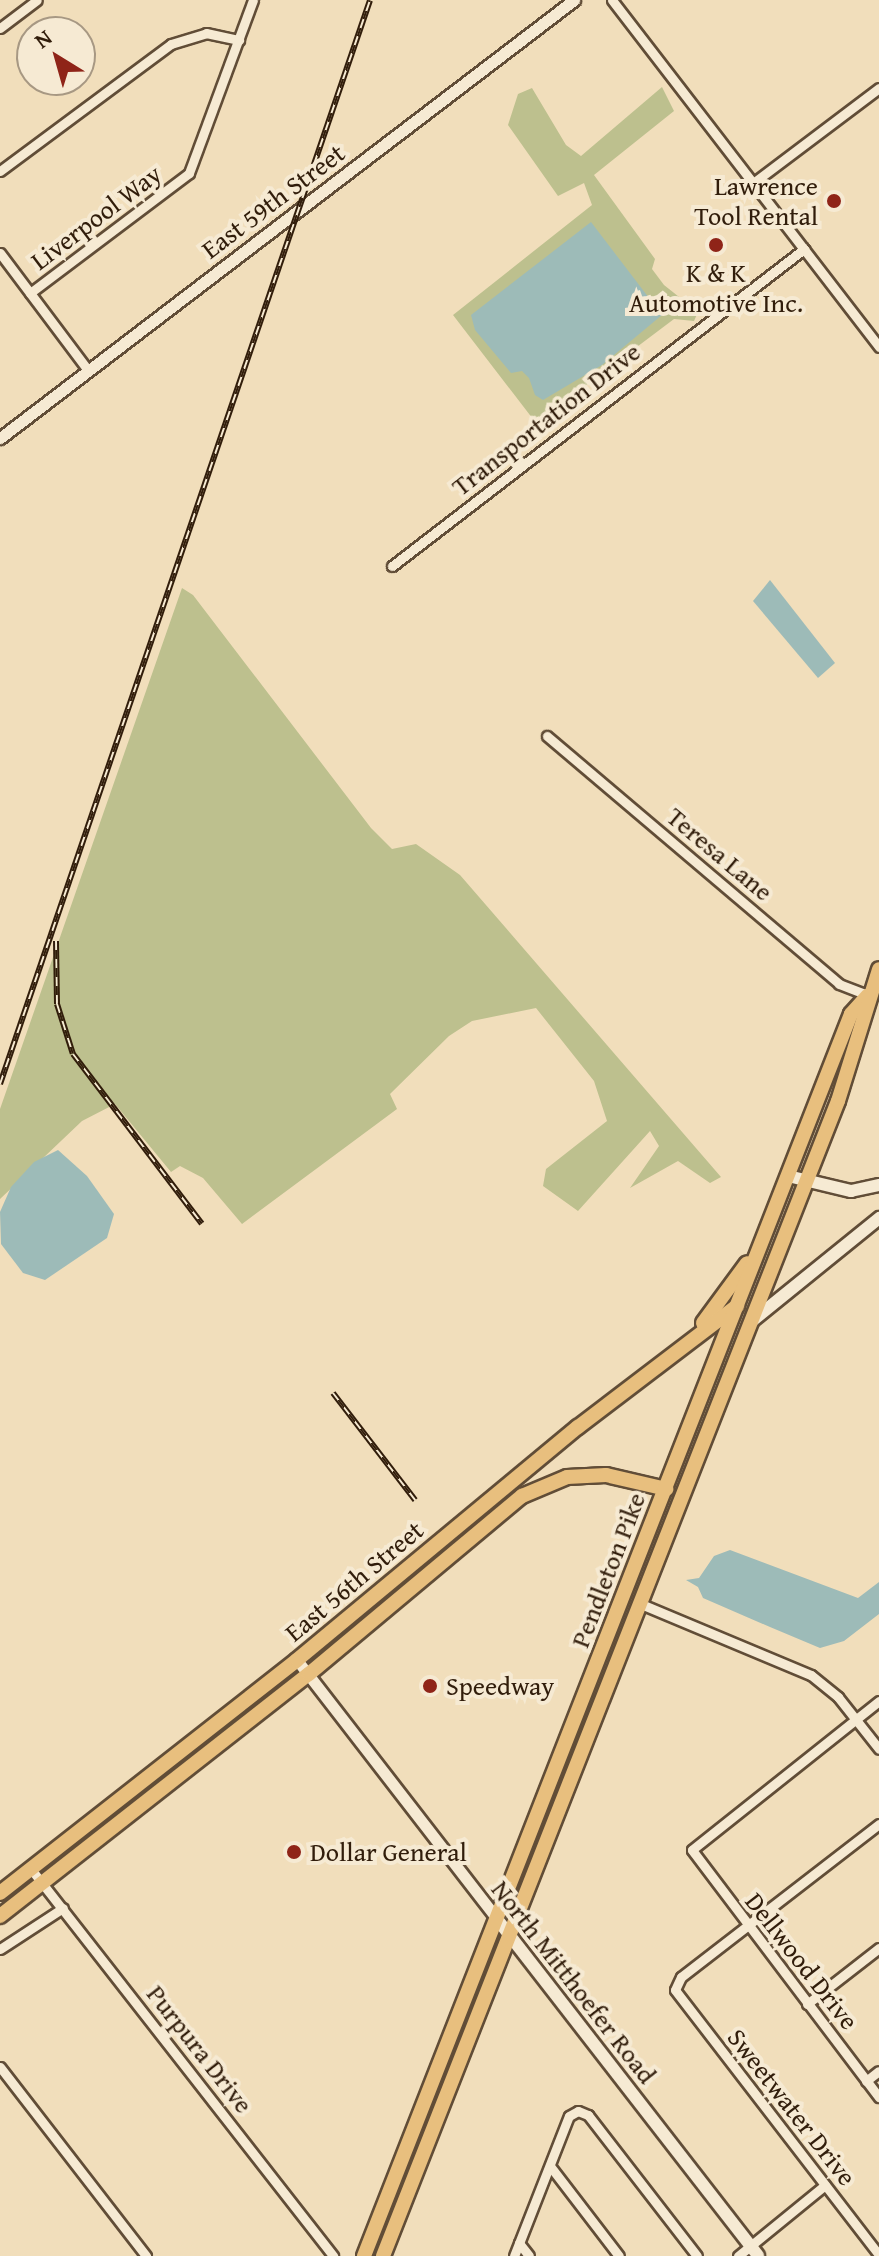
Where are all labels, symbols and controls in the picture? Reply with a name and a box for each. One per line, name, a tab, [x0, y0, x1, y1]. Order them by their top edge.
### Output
north arrow	[16, 16, 96, 96]
text: N	[27, 21, 58, 56]
street label: East 59th Street	[195, 137, 351, 265]
street label: Liverpool Way	[25, 158, 167, 276]
place label: Lawrence Tool Rental	[694, 170, 818, 232]
marker: Lawrence Tool Rental	[825, 192, 843, 210]
marker: K & K Automotive Inc.	[707, 236, 725, 254]
place label: K & K Automotive Inc.	[629, 257, 803, 318]
street label: Transportation Drive	[446, 336, 646, 502]
street label: Teresa Lane	[661, 801, 779, 907]
street label: Pendleton Pike	[564, 1488, 652, 1652]
street label: East 56th Street	[278, 1514, 430, 1648]
place label: Speedway	[446, 1670, 554, 1702]
marker: Speedway	[421, 1677, 439, 1695]
place label: Dollar General	[310, 1836, 467, 1868]
marker: Dollar General	[285, 1843, 303, 1861]
street label: North Mitthoefer Road	[485, 1874, 663, 2090]
street label: Dellwood Drive	[739, 1886, 865, 2036]
street label: Purpura Drive	[140, 1979, 260, 2119]
street label: Sweetwater Drive	[721, 2022, 863, 2192]

